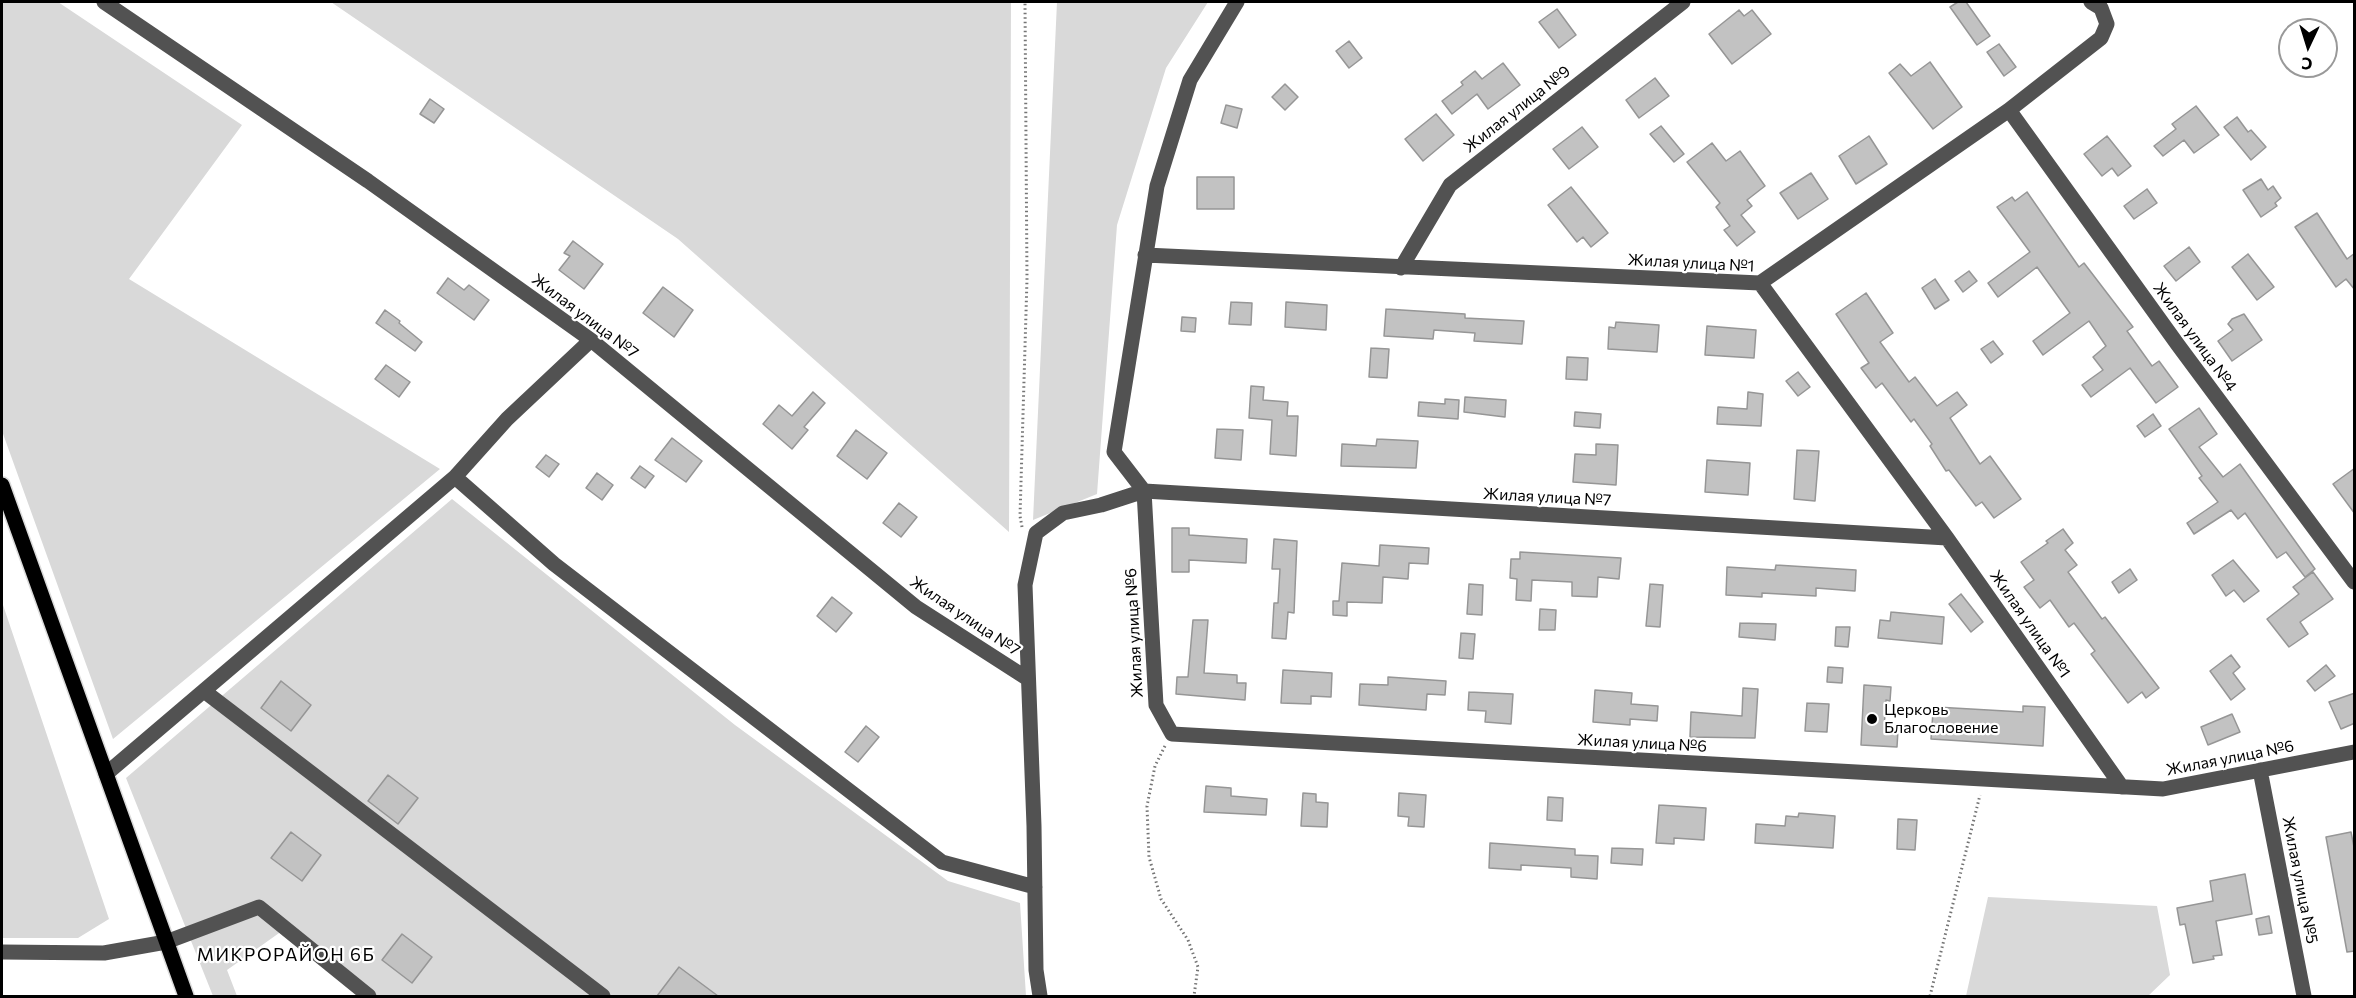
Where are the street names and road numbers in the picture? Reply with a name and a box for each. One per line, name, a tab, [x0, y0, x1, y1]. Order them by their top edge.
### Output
street label: Жилая улица №9	[1460, 61, 1574, 157]
street label: Жилая улица №1	[1627, 250, 1755, 276]
street label: Жилая улица №7	[528, 270, 642, 362]
street label: Жилая улица №4	[2149, 279, 2241, 395]
street label: Жилая улица №7	[1482, 484, 1612, 510]
street label: Жилая улица №1	[1986, 566, 2074, 682]
street label: Жилая улица №6	[1121, 568, 1147, 698]
street label: Жилая улица №7	[906, 572, 1024, 660]
street label: Жилая улица №6	[1577, 730, 1707, 756]
street label: Жилая улица №6	[2164, 736, 2296, 780]
street label: Жилая улица №5	[2278, 815, 2322, 945]

